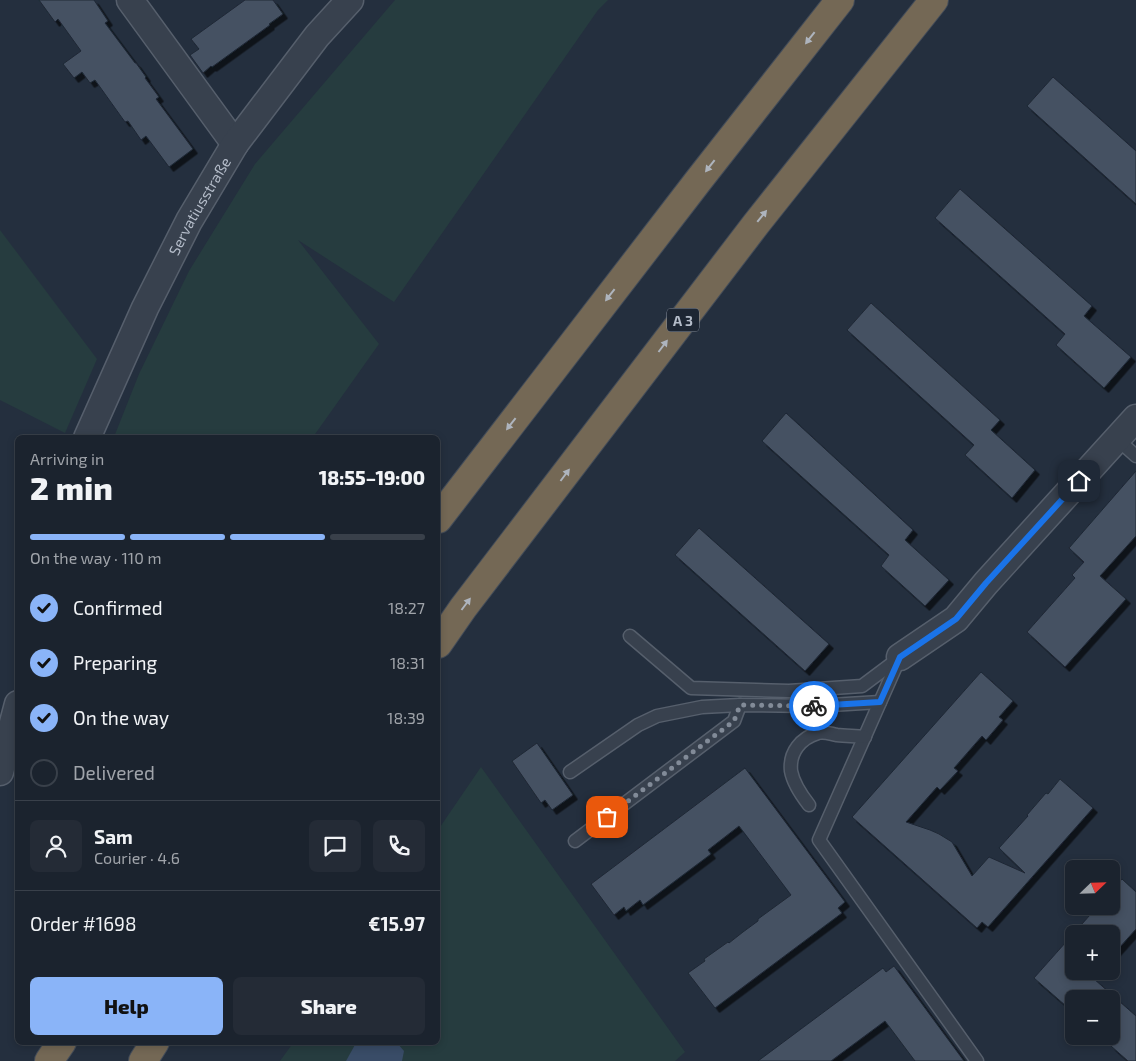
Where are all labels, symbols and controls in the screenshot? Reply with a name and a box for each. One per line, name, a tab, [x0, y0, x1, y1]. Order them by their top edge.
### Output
one-way arrow	[804, 32, 815, 45]
street label: Servatiusstraße	[164, 154, 234, 258]
one-way arrow	[704, 160, 715, 173]
one-way arrow	[756, 210, 767, 223]
one-way arrow	[605, 288, 615, 302]
road number: A 3	[667, 308, 699, 332]
one-way arrow	[658, 339, 668, 353]
one-way arrow	[505, 417, 516, 430]
text: Arriving in	[30, 449, 104, 468]
pin	[1058, 460, 1100, 502]
text: 18:55–19:00	[319, 466, 425, 489]
icon: home	[1065, 467, 1093, 495]
text: 2 min	[30, 468, 113, 506]
one-way arrow	[559, 469, 570, 482]
text: On the way · 110 m	[30, 548, 161, 567]
icon: check	[30, 594, 58, 622]
text: Confirmed	[73, 596, 163, 619]
one-way arrow	[461, 597, 471, 611]
text: 18:27	[388, 598, 425, 617]
icon: check	[30, 649, 58, 677]
text: Preparing	[73, 651, 157, 674]
text: 18:31	[390, 653, 425, 672]
courier	[789, 681, 839, 731]
icon: bike	[800, 692, 828, 720]
icon: check	[30, 704, 58, 732]
text: On the way	[73, 706, 169, 729]
text: 18:39	[387, 708, 425, 727]
text: Delivered	[73, 761, 155, 784]
pin	[586, 796, 628, 838]
icon: bag	[593, 803, 621, 831]
button: person	[30, 820, 82, 872]
button: chat	[309, 820, 361, 872]
button: phone	[373, 820, 425, 872]
text: Sam	[94, 825, 133, 848]
text: Courier · 4.6	[94, 848, 180, 867]
north arrow	[1065, 860, 1120, 915]
map controls	[1065, 860, 1120, 1045]
text: Order #1698	[30, 912, 137, 935]
text: €15.97	[368, 912, 425, 935]
button: +	[1065, 925, 1120, 980]
button: Help	[30, 977, 223, 1035]
button: Share	[233, 977, 425, 1035]
button: −	[1065, 990, 1120, 1045]

